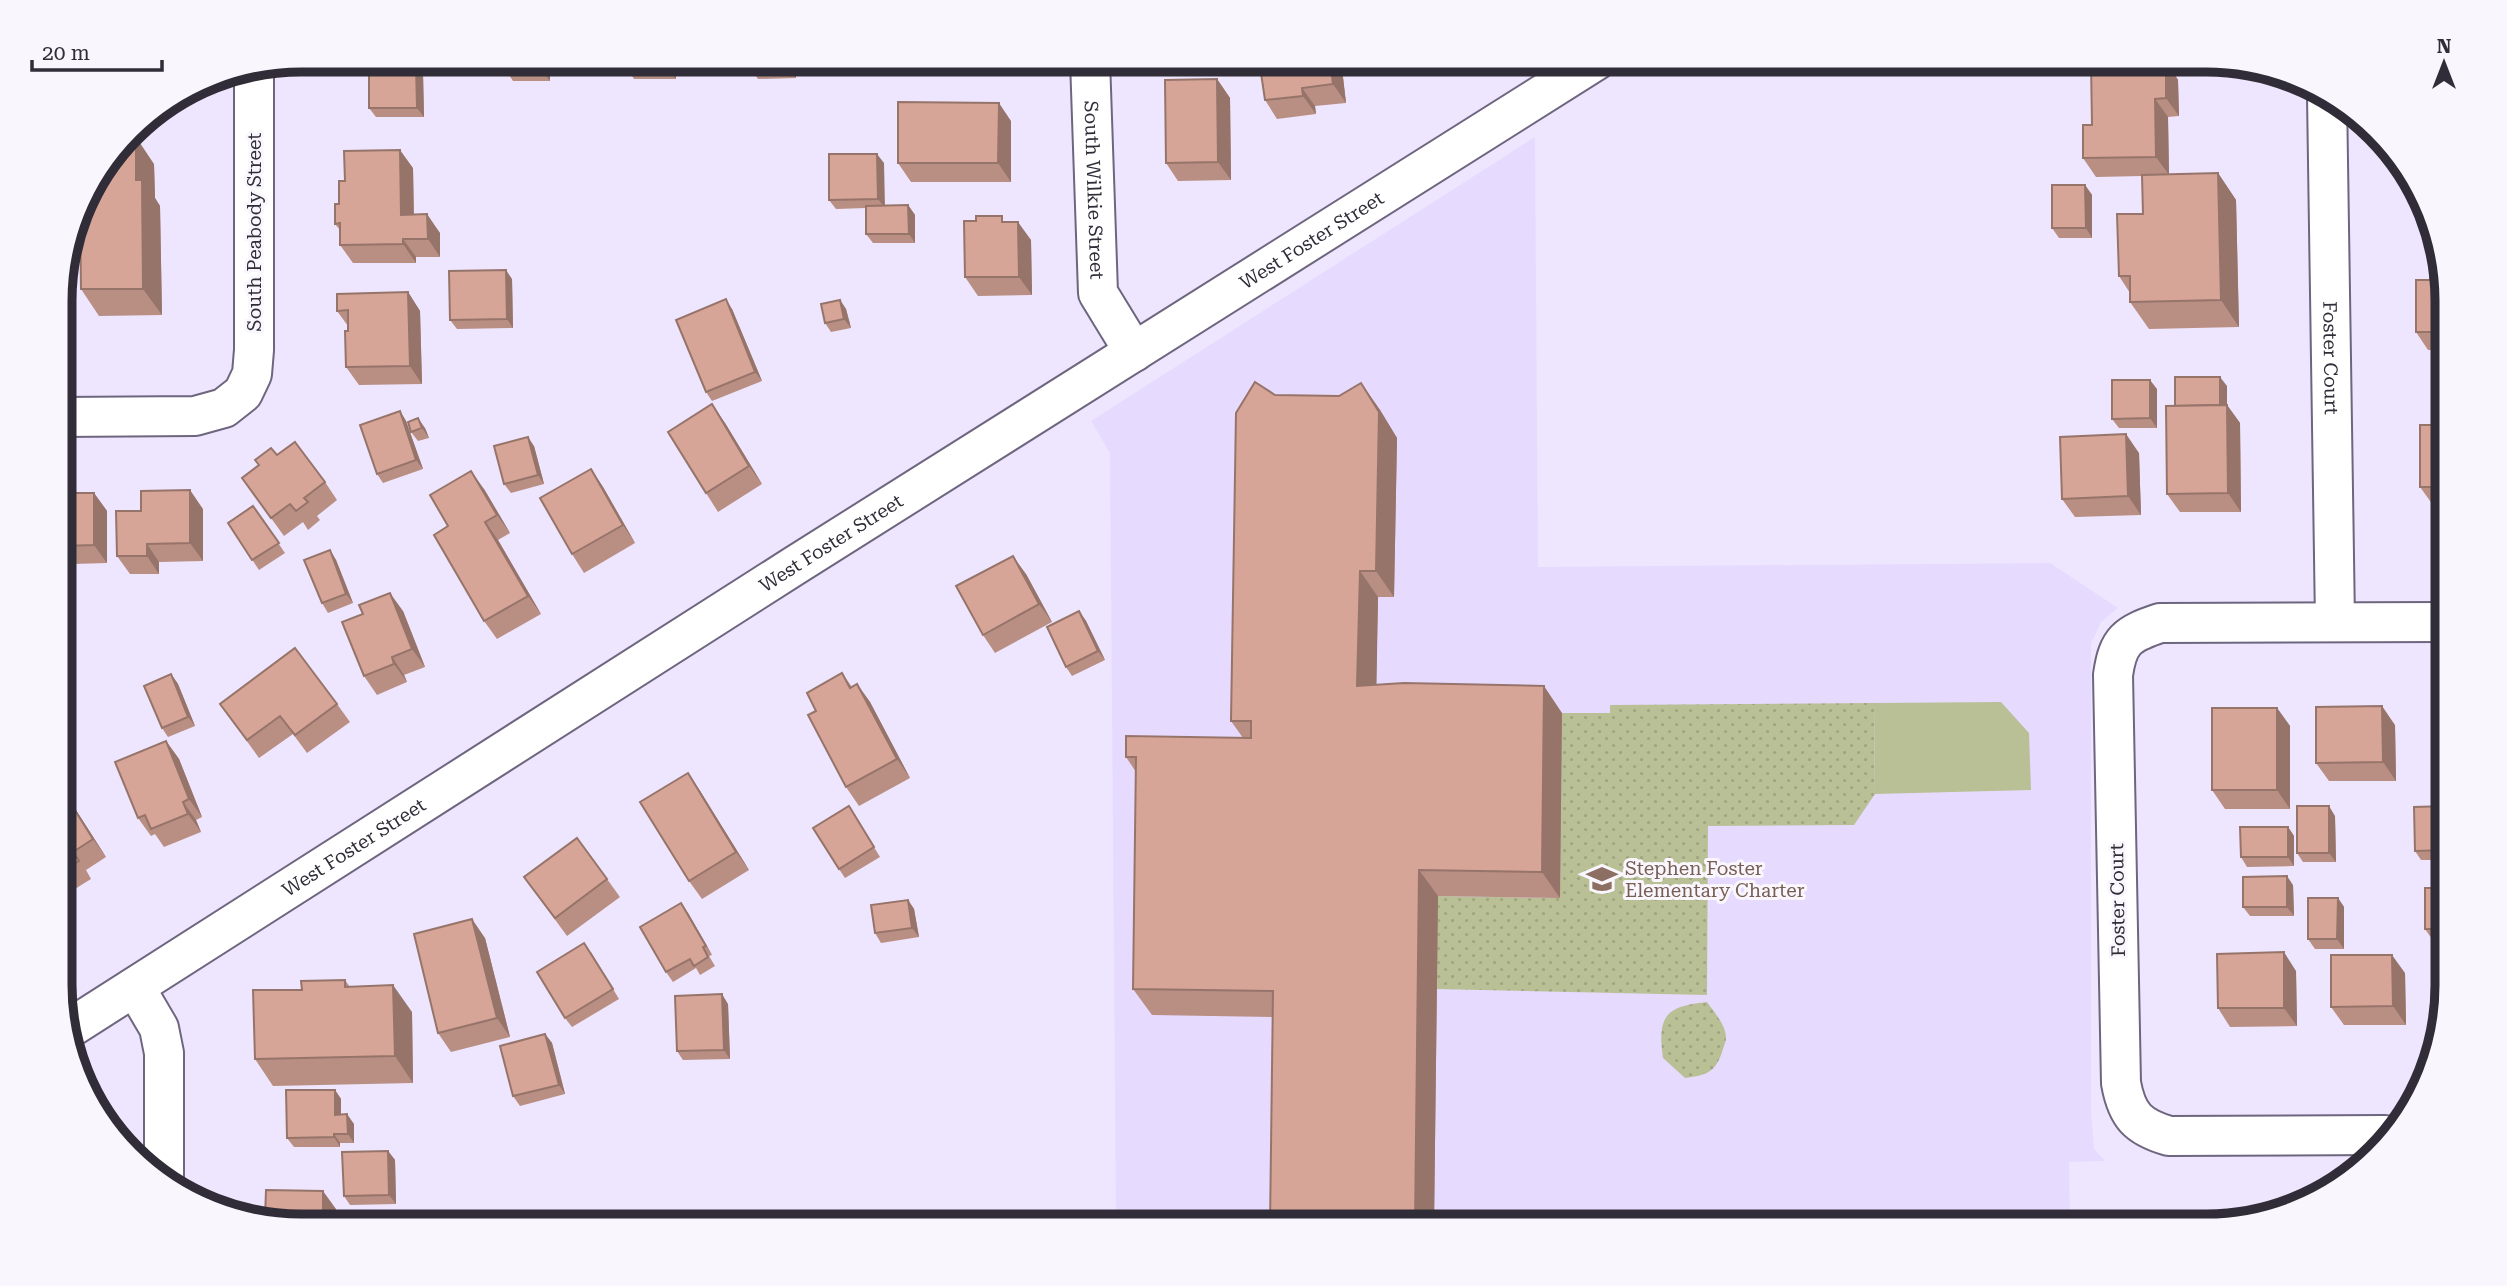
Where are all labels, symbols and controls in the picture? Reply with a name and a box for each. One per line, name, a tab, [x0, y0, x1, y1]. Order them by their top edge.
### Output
scale bar	[32, 28, 161, 72]
north arrow	[2409, 28, 2479, 98]
text: N	[2437, 35, 2452, 58]
text: 20 m	[42, 41, 90, 65]
street label: South Wilkie Street	[1079, 100, 1109, 280]
street label: South Peabody Street	[243, 133, 266, 331]
street label: West Foster Street	[1235, 187, 1388, 294]
street label: Foster Court	[2318, 301, 2343, 415]
street label: West Foster Street	[755, 489, 907, 597]
street label: West Foster Street	[278, 793, 430, 902]
street label: Foster Court	[2105, 843, 2130, 957]
place label: Stephen Foster Elementary Charter	[1625, 857, 1805, 902]
school or university icon: Stephen Foster Elementary Charter	[1585, 862, 1619, 896]

